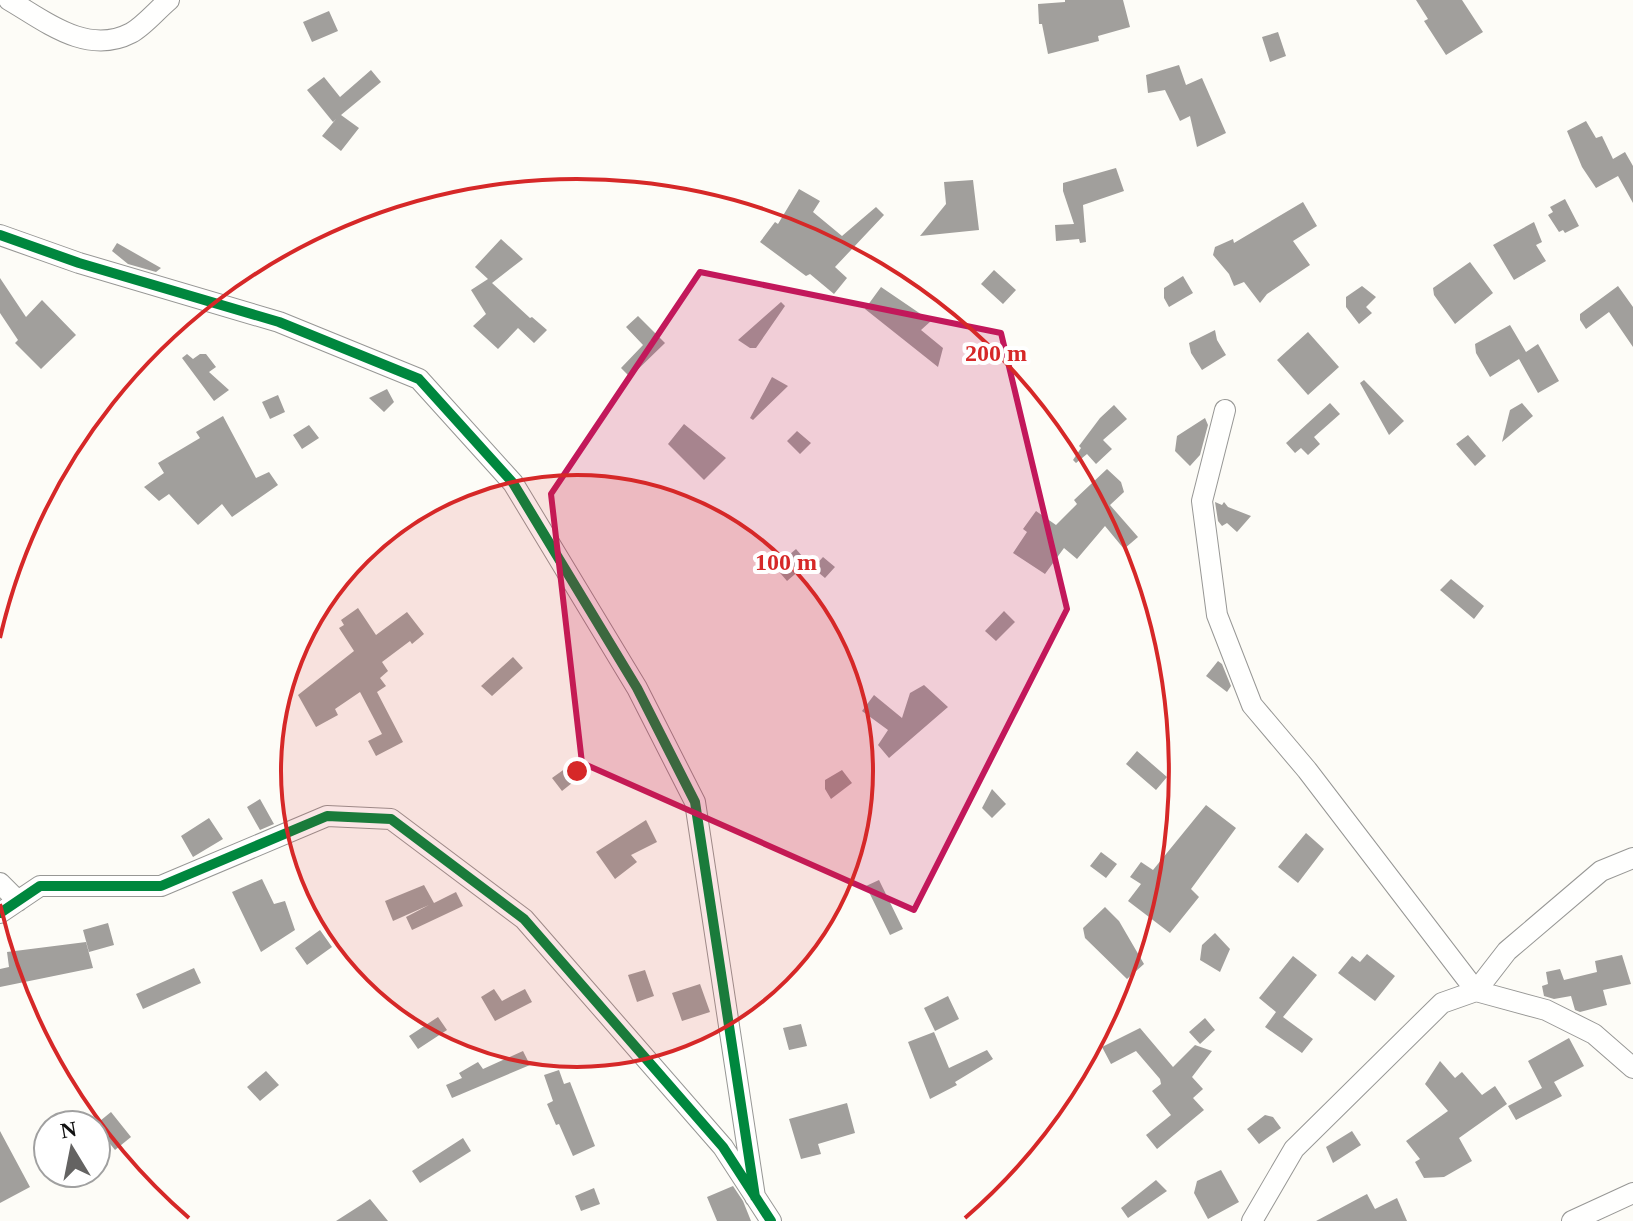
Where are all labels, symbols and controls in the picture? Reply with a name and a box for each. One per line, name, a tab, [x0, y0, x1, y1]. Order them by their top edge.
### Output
text: 200 m	[965, 340, 1027, 366]
text: 100 m	[755, 549, 817, 575]
centre of rings	[563, 757, 591, 785]
north arrow	[32, 1109, 112, 1189]
text: N	[59, 1116, 79, 1143]

